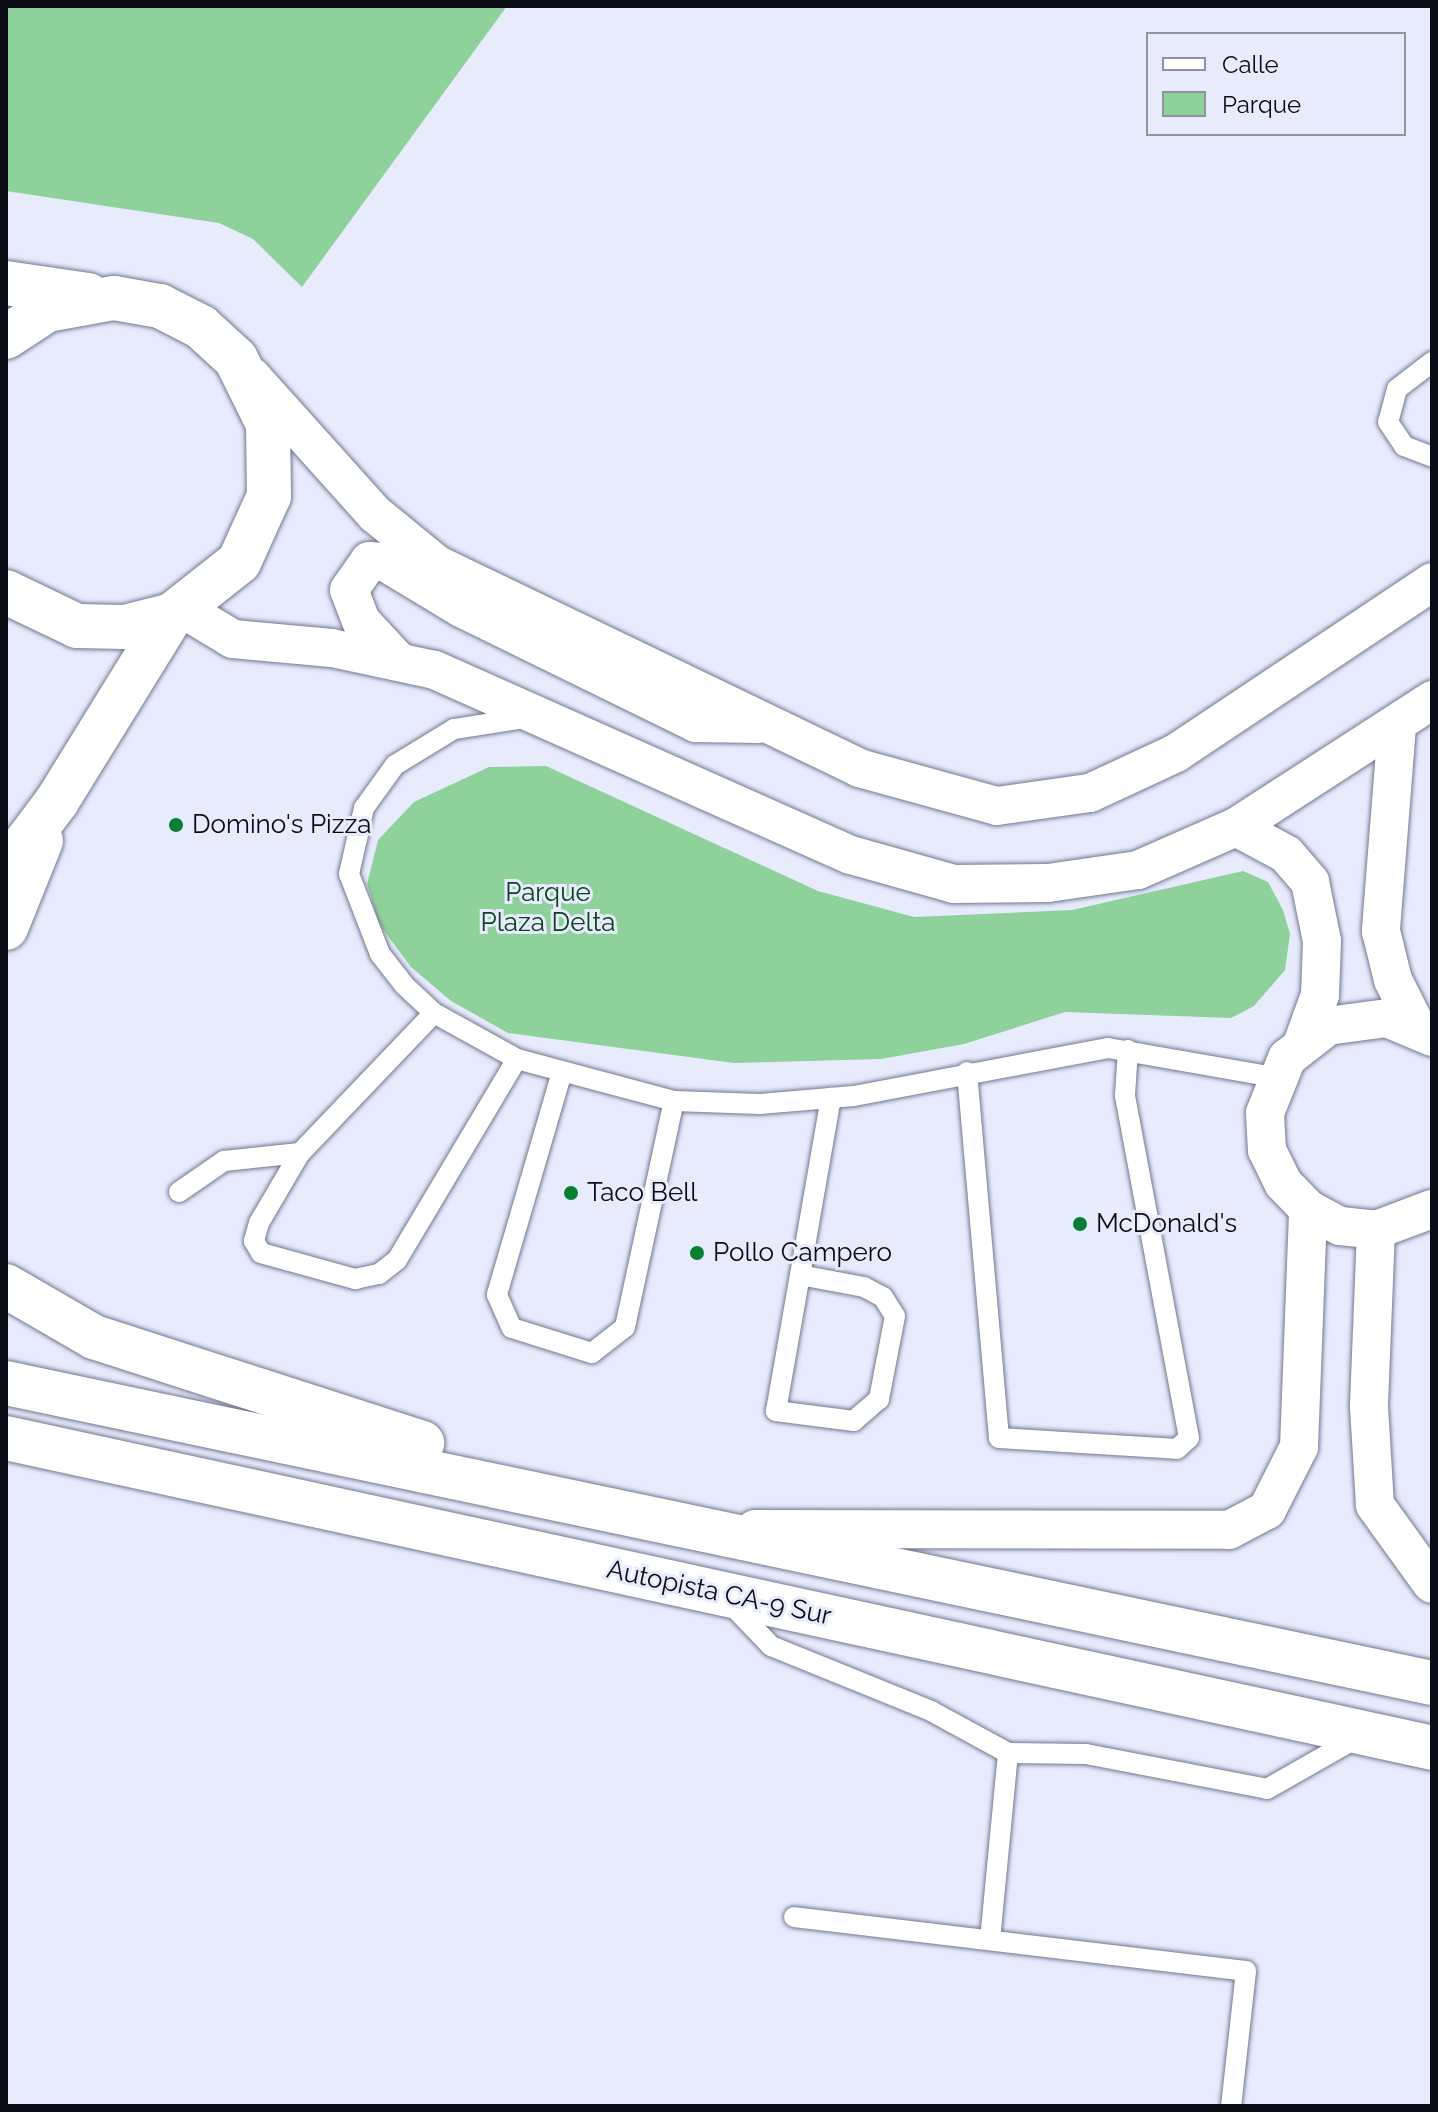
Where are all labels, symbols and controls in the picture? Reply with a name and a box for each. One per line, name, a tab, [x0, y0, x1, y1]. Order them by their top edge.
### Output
legend	[1146, 32, 1406, 136]
text: Calle	[1222, 50, 1279, 79]
text: Parque	[1222, 90, 1301, 119]
place label: Domino's Pizza	[192, 809, 371, 841]
marker: Domino's Pizza	[167, 816, 185, 834]
park label: Parque Plaza Delta	[481, 877, 615, 938]
place label: Taco Bell	[587, 1177, 697, 1209]
marker: Taco Bell	[562, 1184, 580, 1202]
place label: McDonald's	[1096, 1208, 1237, 1240]
marker: McDonald's	[1071, 1215, 1089, 1233]
place label: Pollo Campero	[713, 1237, 892, 1269]
marker: Pollo Campero	[688, 1244, 706, 1262]
street label: Autopista CA-9 Sur	[604, 1554, 834, 1632]

